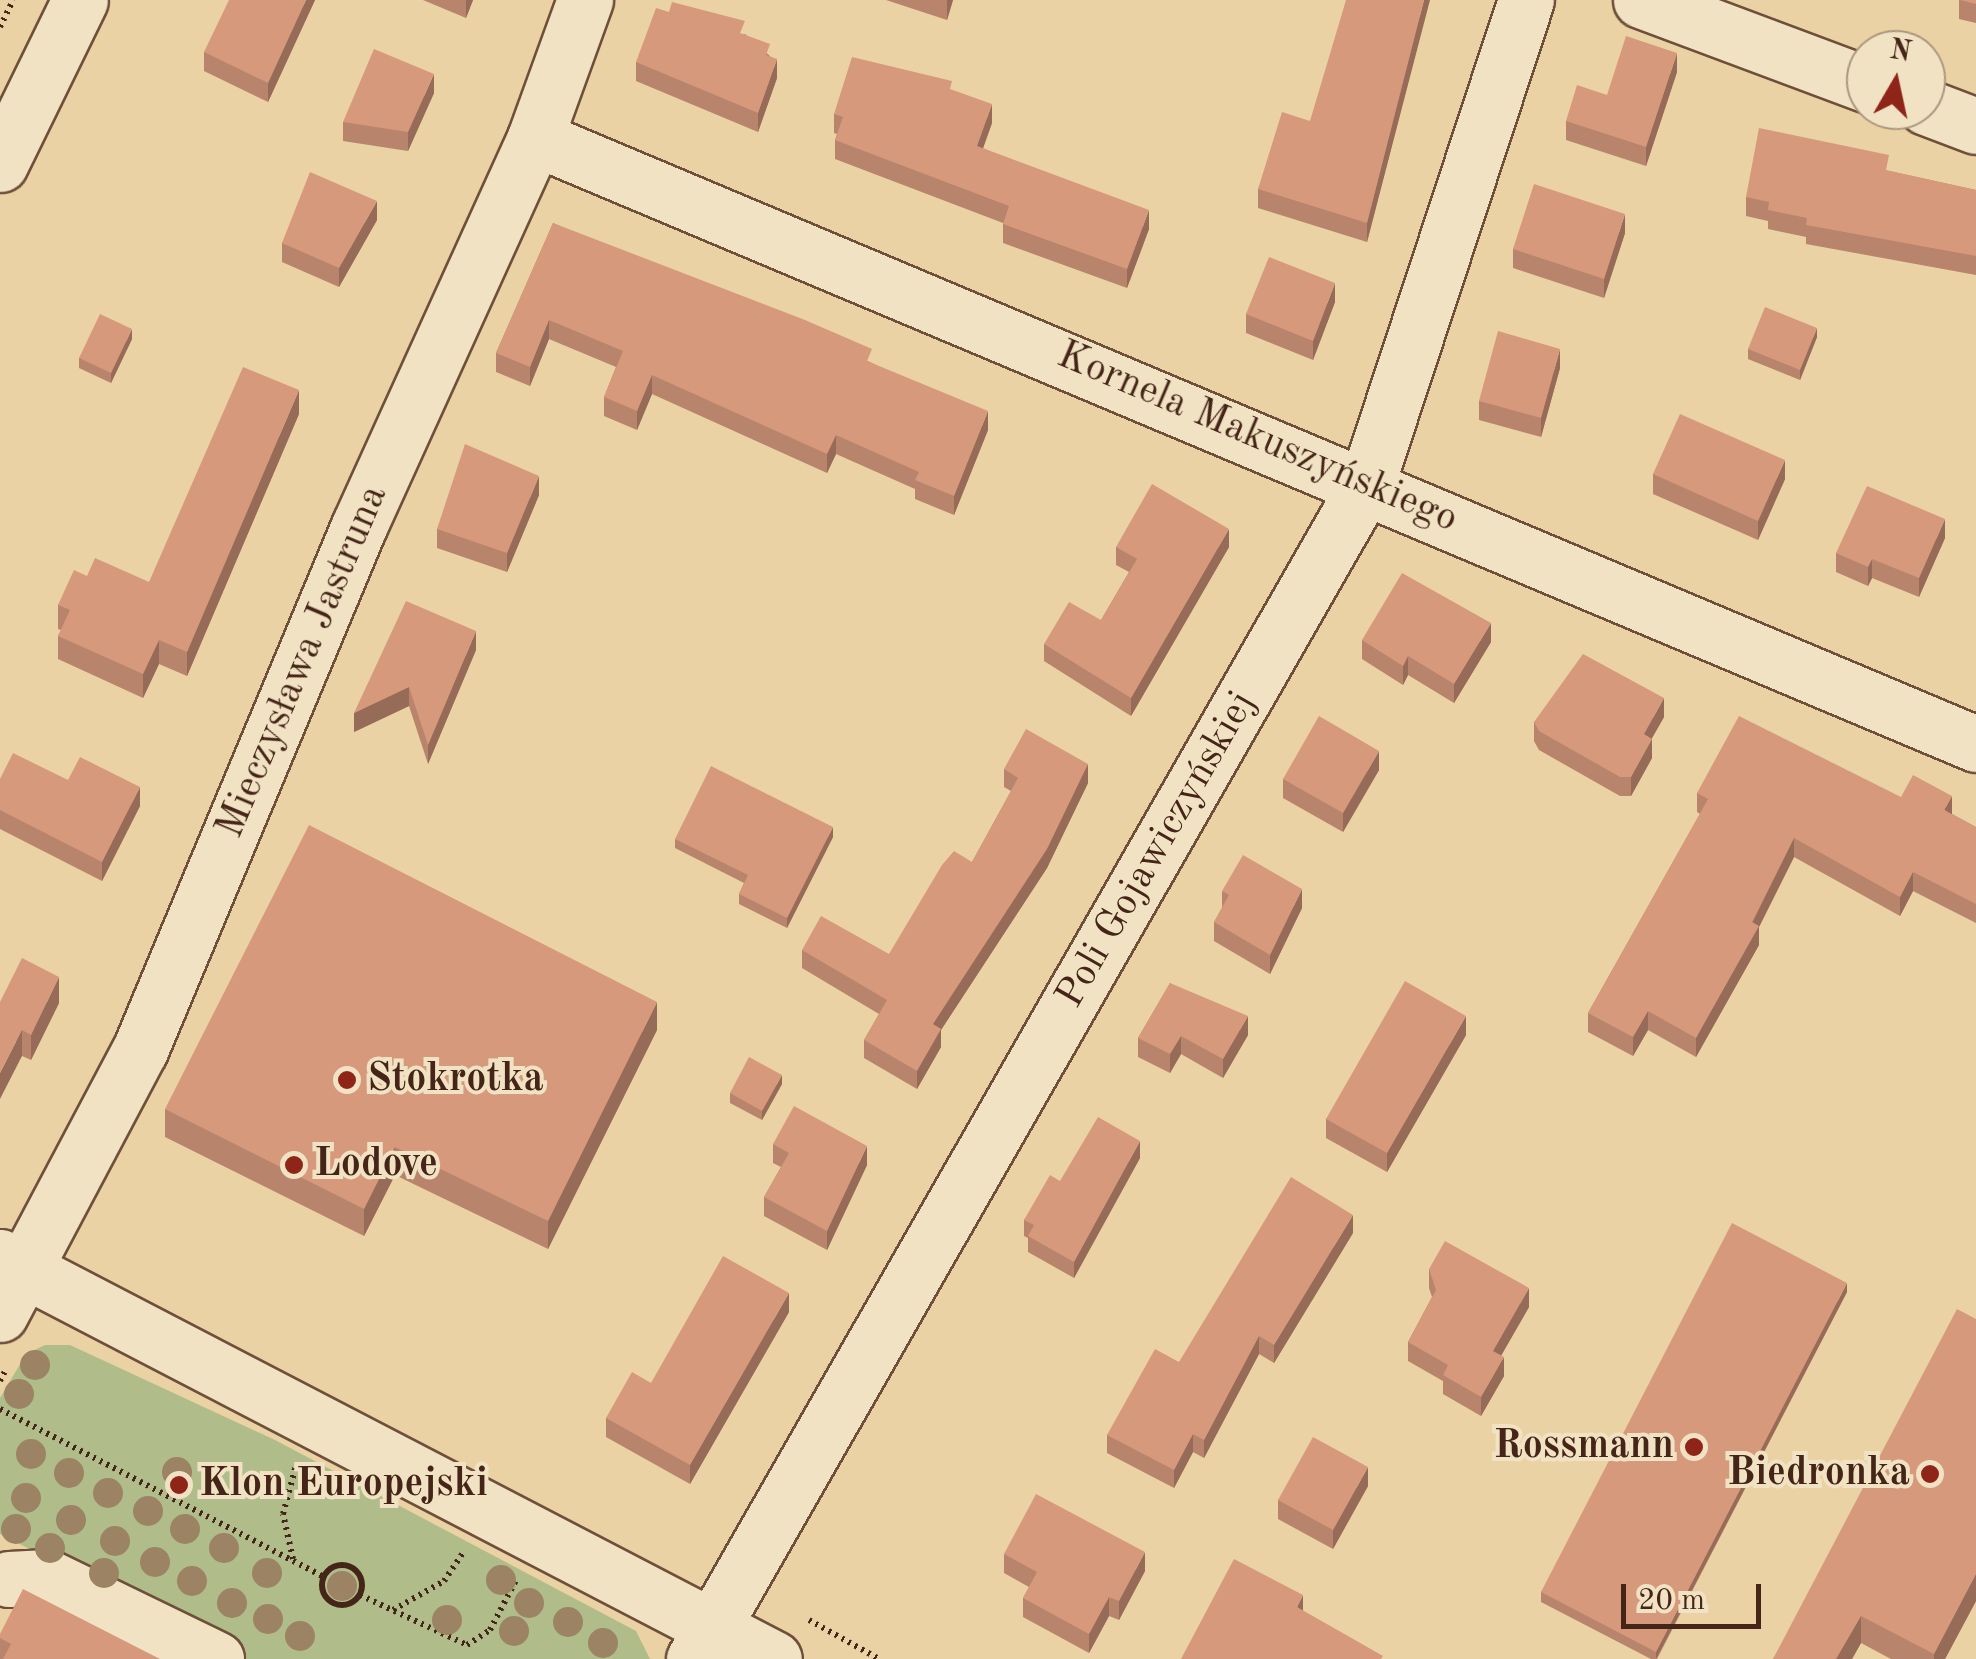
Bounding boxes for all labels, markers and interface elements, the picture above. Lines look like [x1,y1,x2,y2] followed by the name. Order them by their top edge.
[1846,30,1946,130] north arrow
[1888,37,1913,68] text: N
[1050,332,1464,544] street label: Kornela Makuszyńskiego
[207,478,399,846] street label: Mieczysława Jastruna
[1047,683,1267,1017] street label: Poli Gojawiczyńskiej
[367,1056,544,1104] place label: Stokrotka
[336,1069,358,1091] marker: Stokrotka
[314,1141,438,1189] place label: Lodove
[283,1154,305,1176] marker: Lodove
[1493,1423,1674,1471] place label: Rossmann
[1683,1436,1705,1458] marker: Rossmann
[1727,1450,1910,1498] place label: Biedronka
[199,1461,488,1509] place label: Klon Europejski
[1919,1463,1941,1485] marker: Biedronka
[168,1474,190,1496] marker: Klon Europejski
[1626,1564,1766,1626] scale bar
[1638,1586,1705,1616] text: 20 m

